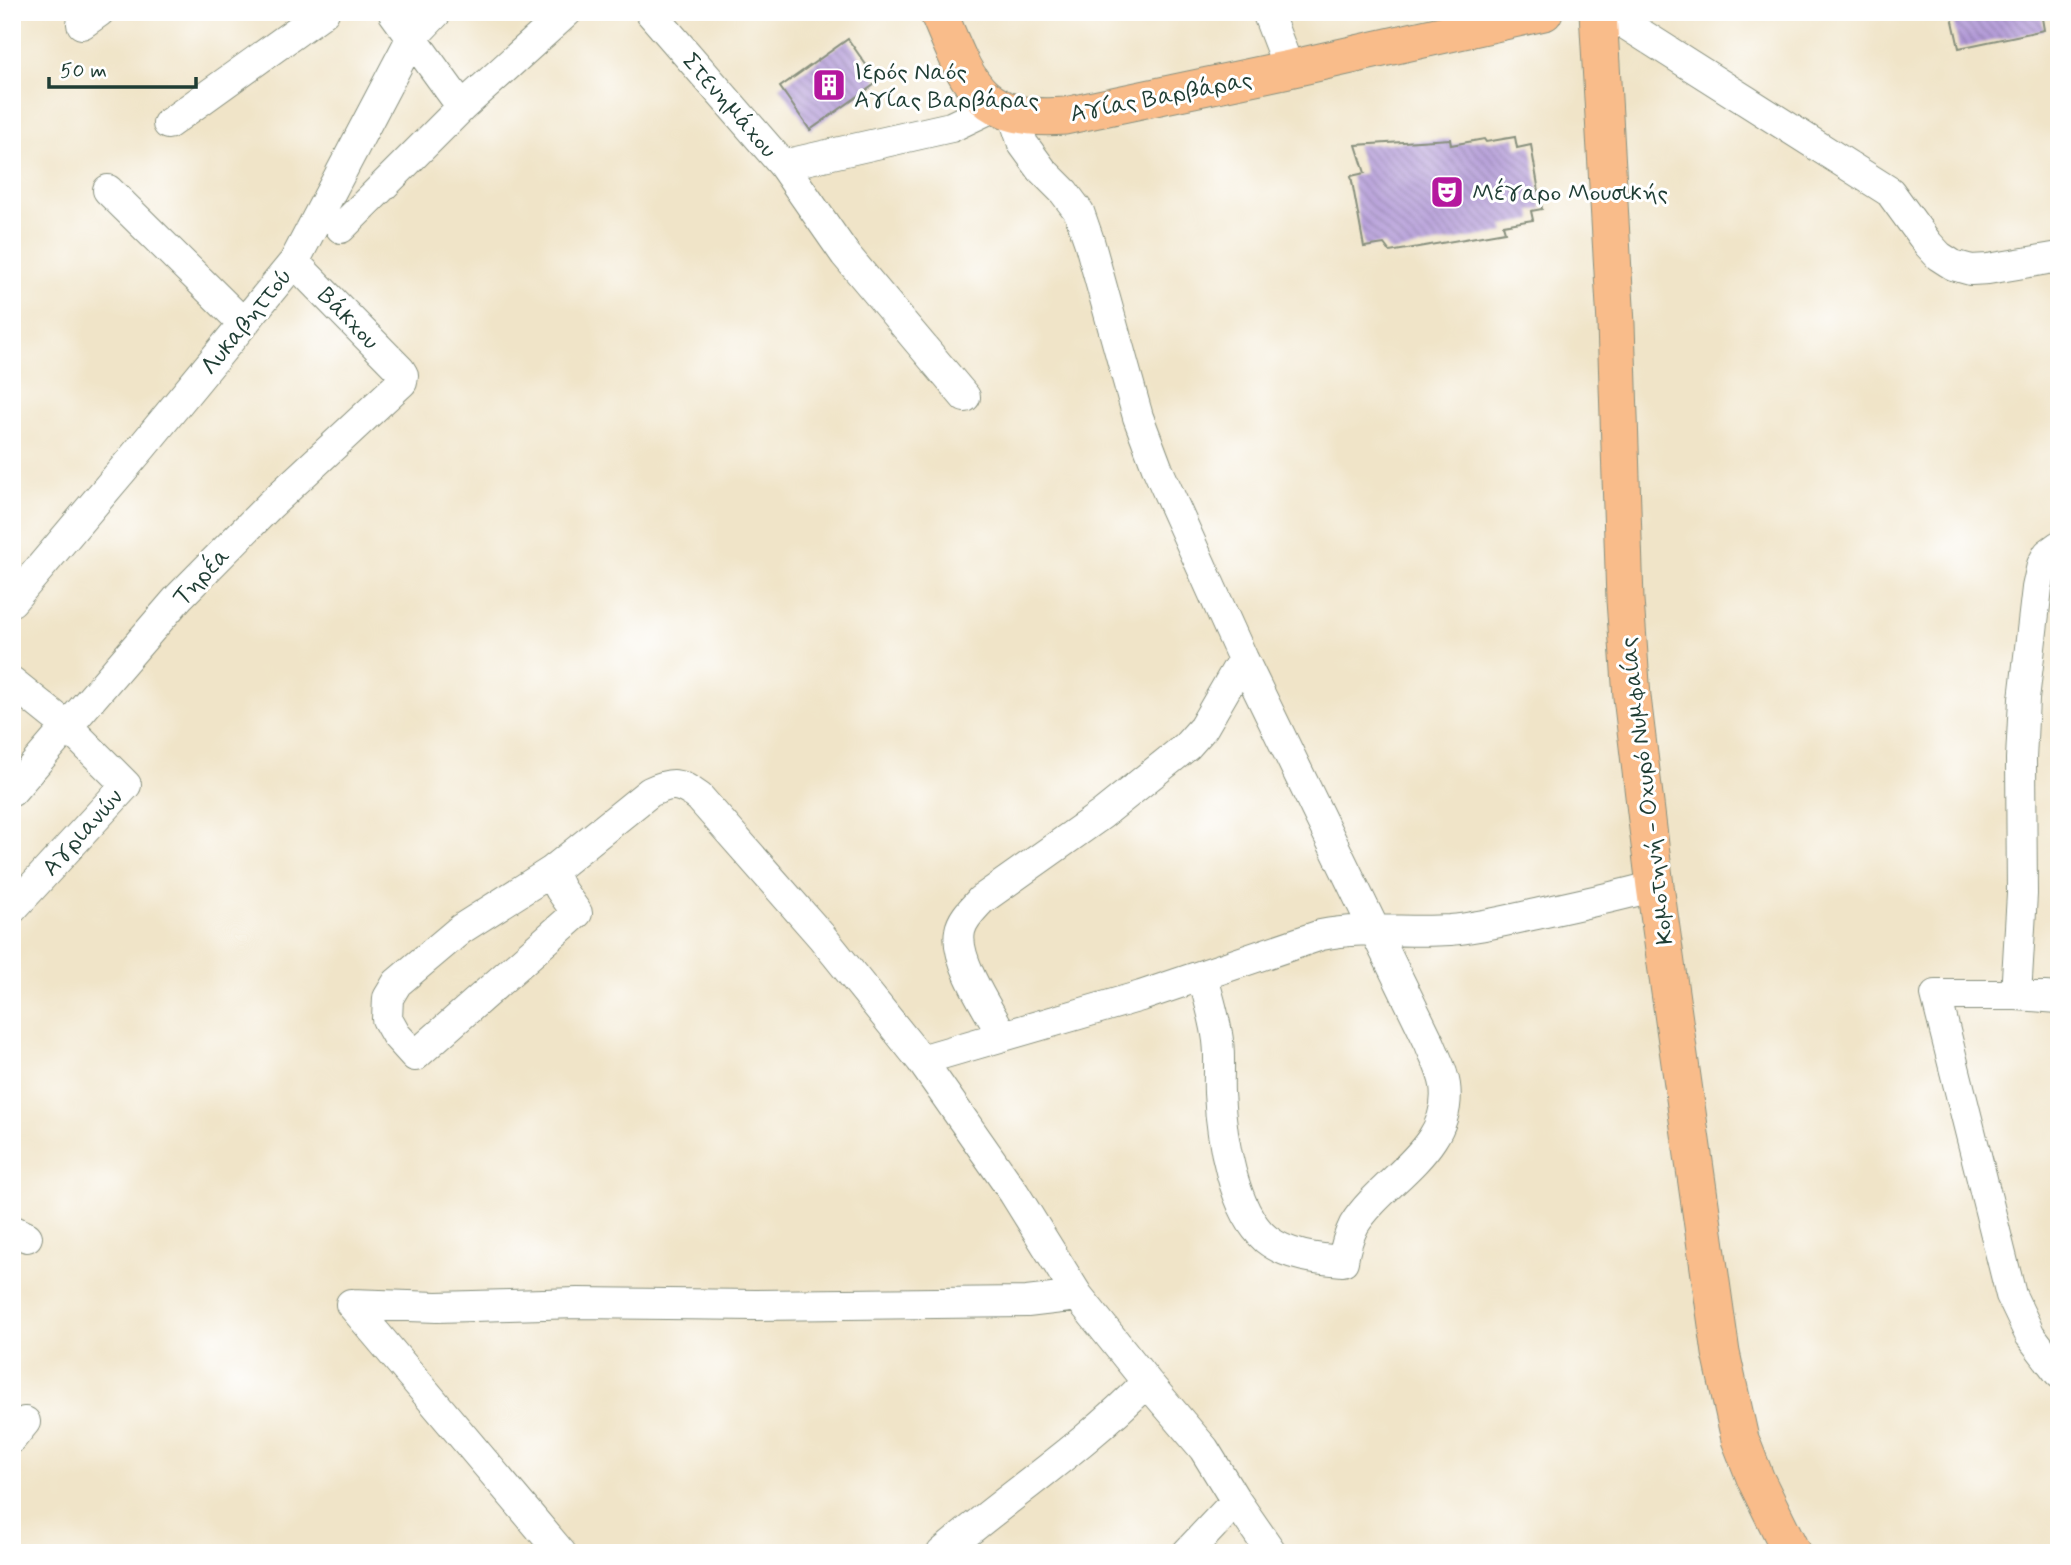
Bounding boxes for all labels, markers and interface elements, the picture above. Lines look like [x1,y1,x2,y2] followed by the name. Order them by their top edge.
[49,46,196,90] scale bar
[675,47,783,165] street label: Στενημάχου
[60,57,107,85] text: 50 m
[854,57,1039,116] place label: Ιερός Ναός Αγίας Βαρβάρας
[1067,65,1255,130] street label: Αγίας Βαρβάρας
[810,66,848,104] building icon: Ιερός Ναός Αγίας Βαρβάρας
[1428,173,1466,211] theatre icon: Μέγαρο Μουσικής
[1472,177,1668,209] place label: Μέγαρο Μουσικής
[194,262,300,382] street label: Λυκαβηττού
[310,281,386,357] street label: Βάκχου
[166,540,237,613] street label: Τηρέα
[1613,635,1682,946] street label: Κομοτηνή - Οχυρό Νυμφαίας
[36,783,131,883] street label: Αγριανών

